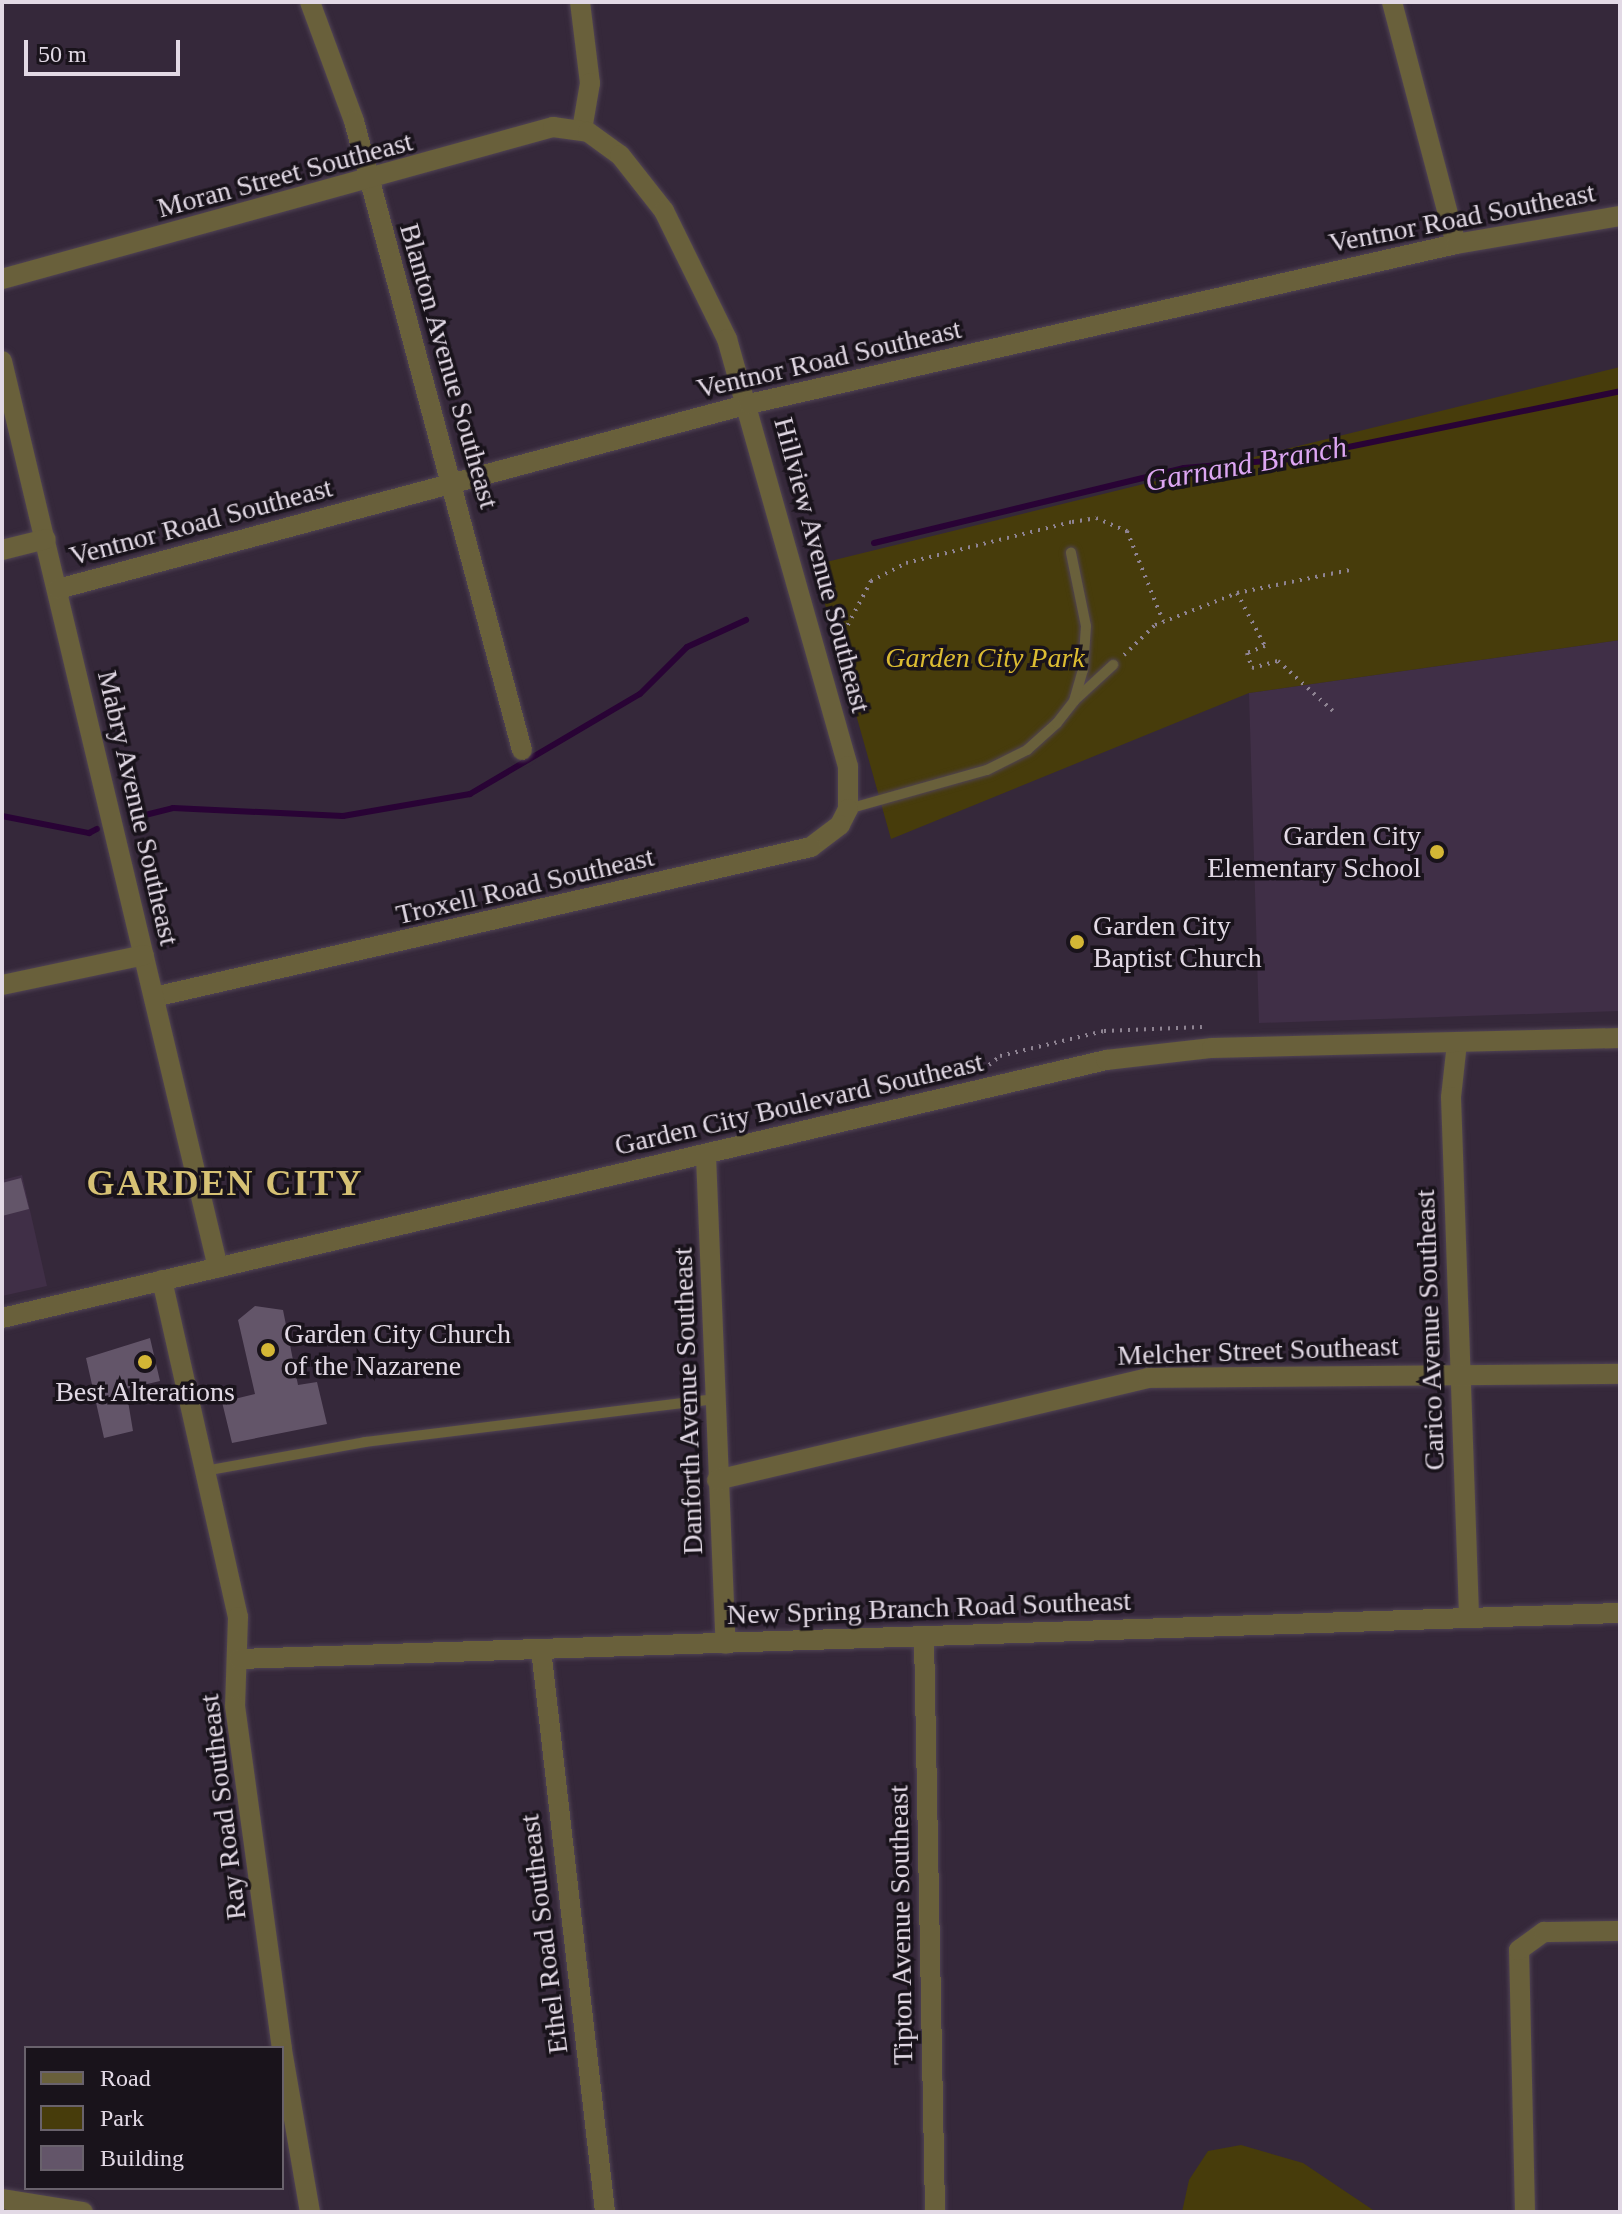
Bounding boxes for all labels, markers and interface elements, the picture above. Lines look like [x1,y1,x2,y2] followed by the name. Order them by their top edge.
[28,24,184,74] scale bar
[38,41,87,67] text: 50 m
[154,125,416,225] street label: Moran Street Southeast
[1326,176,1598,260] street label: Ventnor Road Southeast
[392,219,506,513] street label: Blanton Avenue Southeast
[693,312,965,406] street label: Ventnor Road Southeast
[766,413,878,717] street label: Hillview Avenue Southeast
[1142,429,1350,499] water label: Garnand Branch
[66,471,336,573] street label: Ventnor Road Southeast
[885,641,1085,675] park label: Garden City Park
[90,667,186,949] street label: Mabry Avenue Southeast
[1207,819,1421,885] place label: Garden City Elementary School
[393,840,657,932] street label: Troxell Road Southeast
[1428,843,1446,861] marker: Garden City Elementary School
[1093,909,1262,975] place label: Garden City Baptist Church
[1068,933,1086,951] marker: Garden City Baptist Church
[611,1045,987,1163] street label: Garden City Boulevard Southeast
[86,1162,364,1206] district label: GARDEN CITY
[1408,1188,1452,1472] street label: Carico Avenue Southeast
[666,1246,710,1556] street label: Danforth Avenue Southeast
[284,1317,511,1383] place label: Garden City Church of the Nazarene
[1117,1329,1399,1373] street label: Melcher Street Southeast
[259,1341,277,1359] marker: Garden City Church of the Nazarene
[136,1353,154,1371] marker: Best Alterations
[54,1375,236,1409] place label: Best Alterations
[726,1584,1132,1632] street label: New Spring Branch Road Southeast
[192,1692,254,1922] street label: Ray Road Southeast
[882,1784,920,2066] street label: Tipton Avenue Southeast
[513,1812,575,2056] street label: Ethel Road Southeast
[24,2046,284,2190] legend
[100,2065,151,2091] text: Road
[100,2105,144,2131] text: Park
[100,2145,184,2171] text: Building

